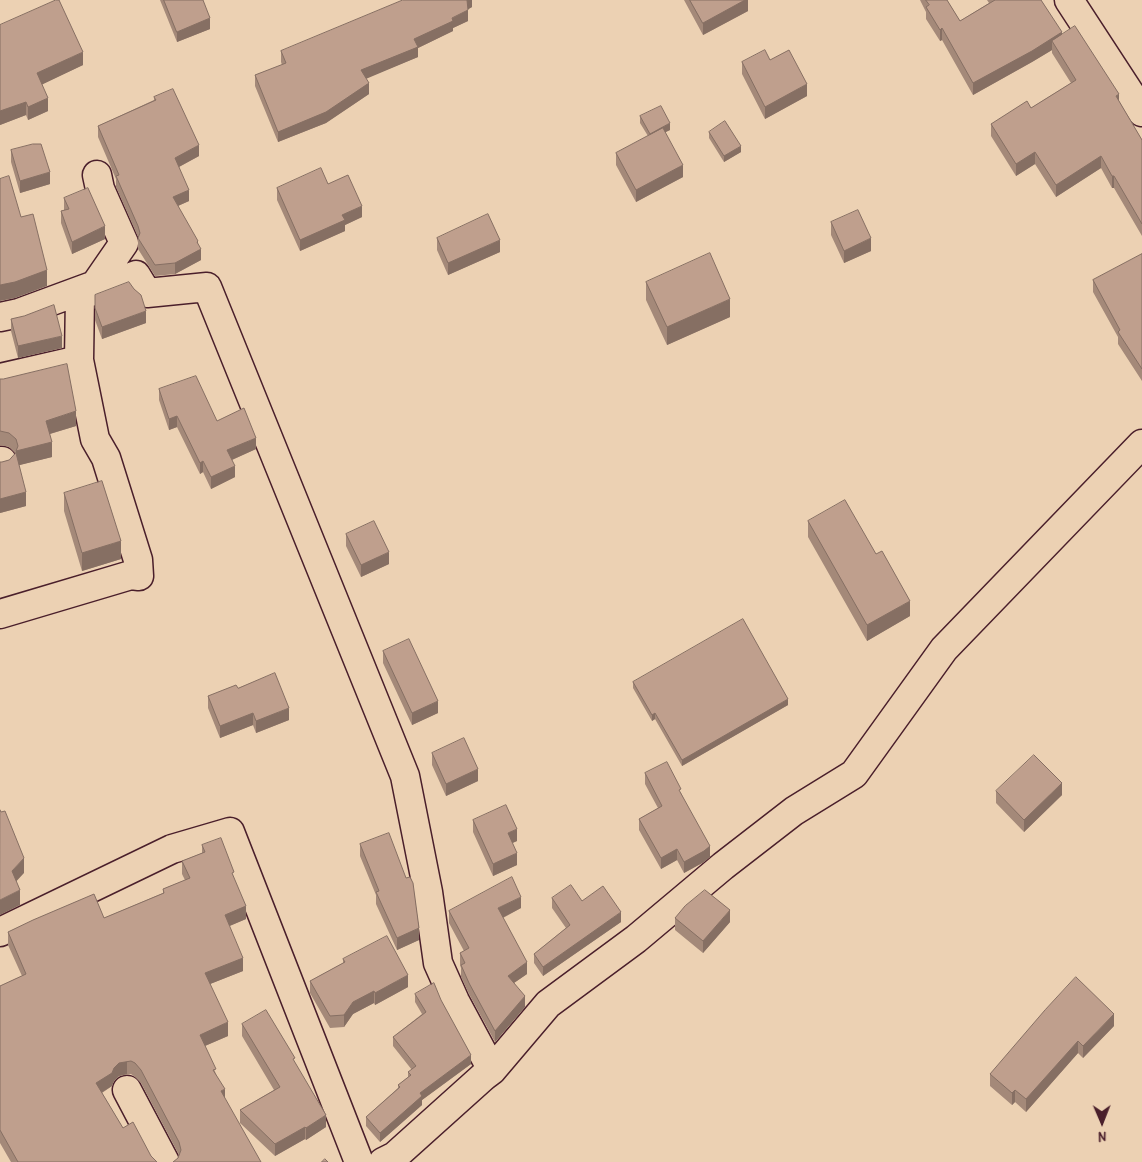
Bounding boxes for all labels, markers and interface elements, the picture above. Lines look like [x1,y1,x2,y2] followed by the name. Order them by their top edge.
[1077,1097,1127,1147] north arrow
[1098,1128,1106,1147] text: N

